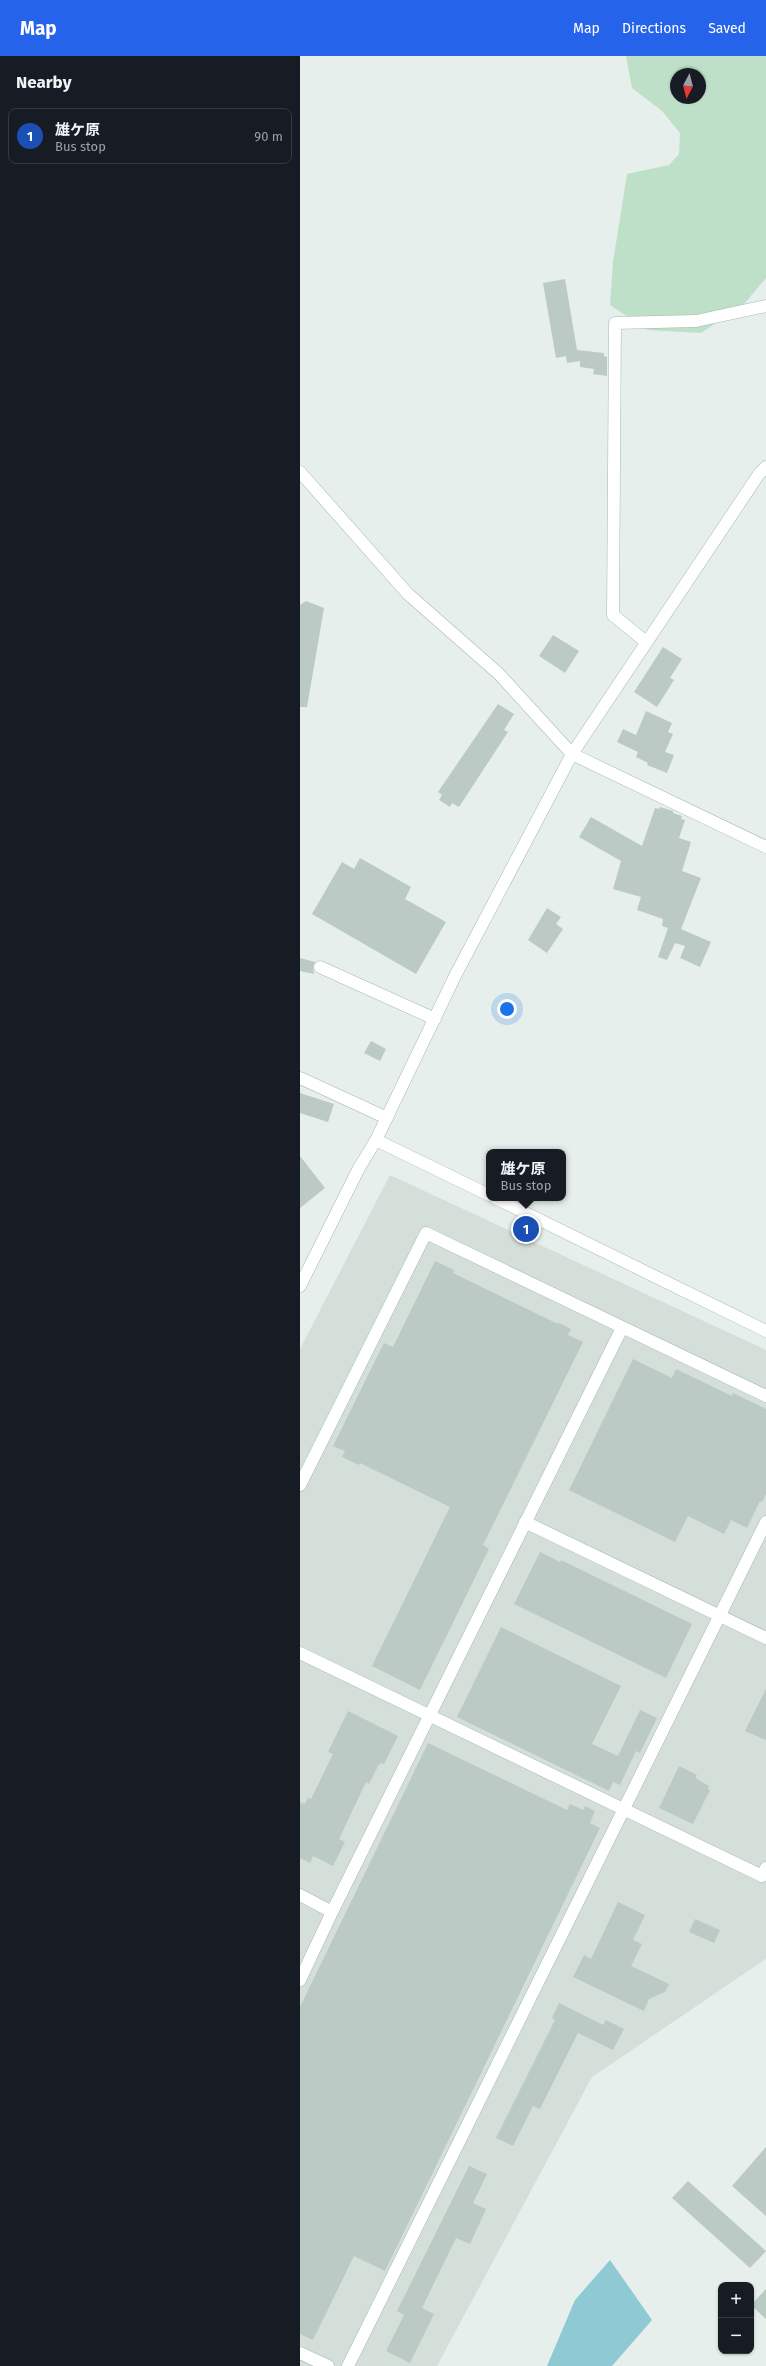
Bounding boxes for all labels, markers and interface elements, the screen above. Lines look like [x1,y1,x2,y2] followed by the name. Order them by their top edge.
[20,17,57,40] text: Map
[573,20,600,37] text: Map
[622,20,686,37] text: Directions
[708,20,746,37] text: Saved
[670,68,706,104] north arrow
[16,72,71,93] text: Nearby
[55,121,100,139] text: 雄ケ原
[27,129,33,144] text: 1
[254,129,283,144] text: 90 m
[55,139,106,154] text: Bus stop
[497,999,517,1019] your location
[486,1149,566,1201] popup
[501,1160,546,1178] text: 雄ケ原
[501,1178,551,1193] text: Bus stop
[513,1214,539,1244] pin: 1
[718,2282,754,2354] map controls
[718,2282,754,2318] button: +
[718,2318,754,2354] button: −

